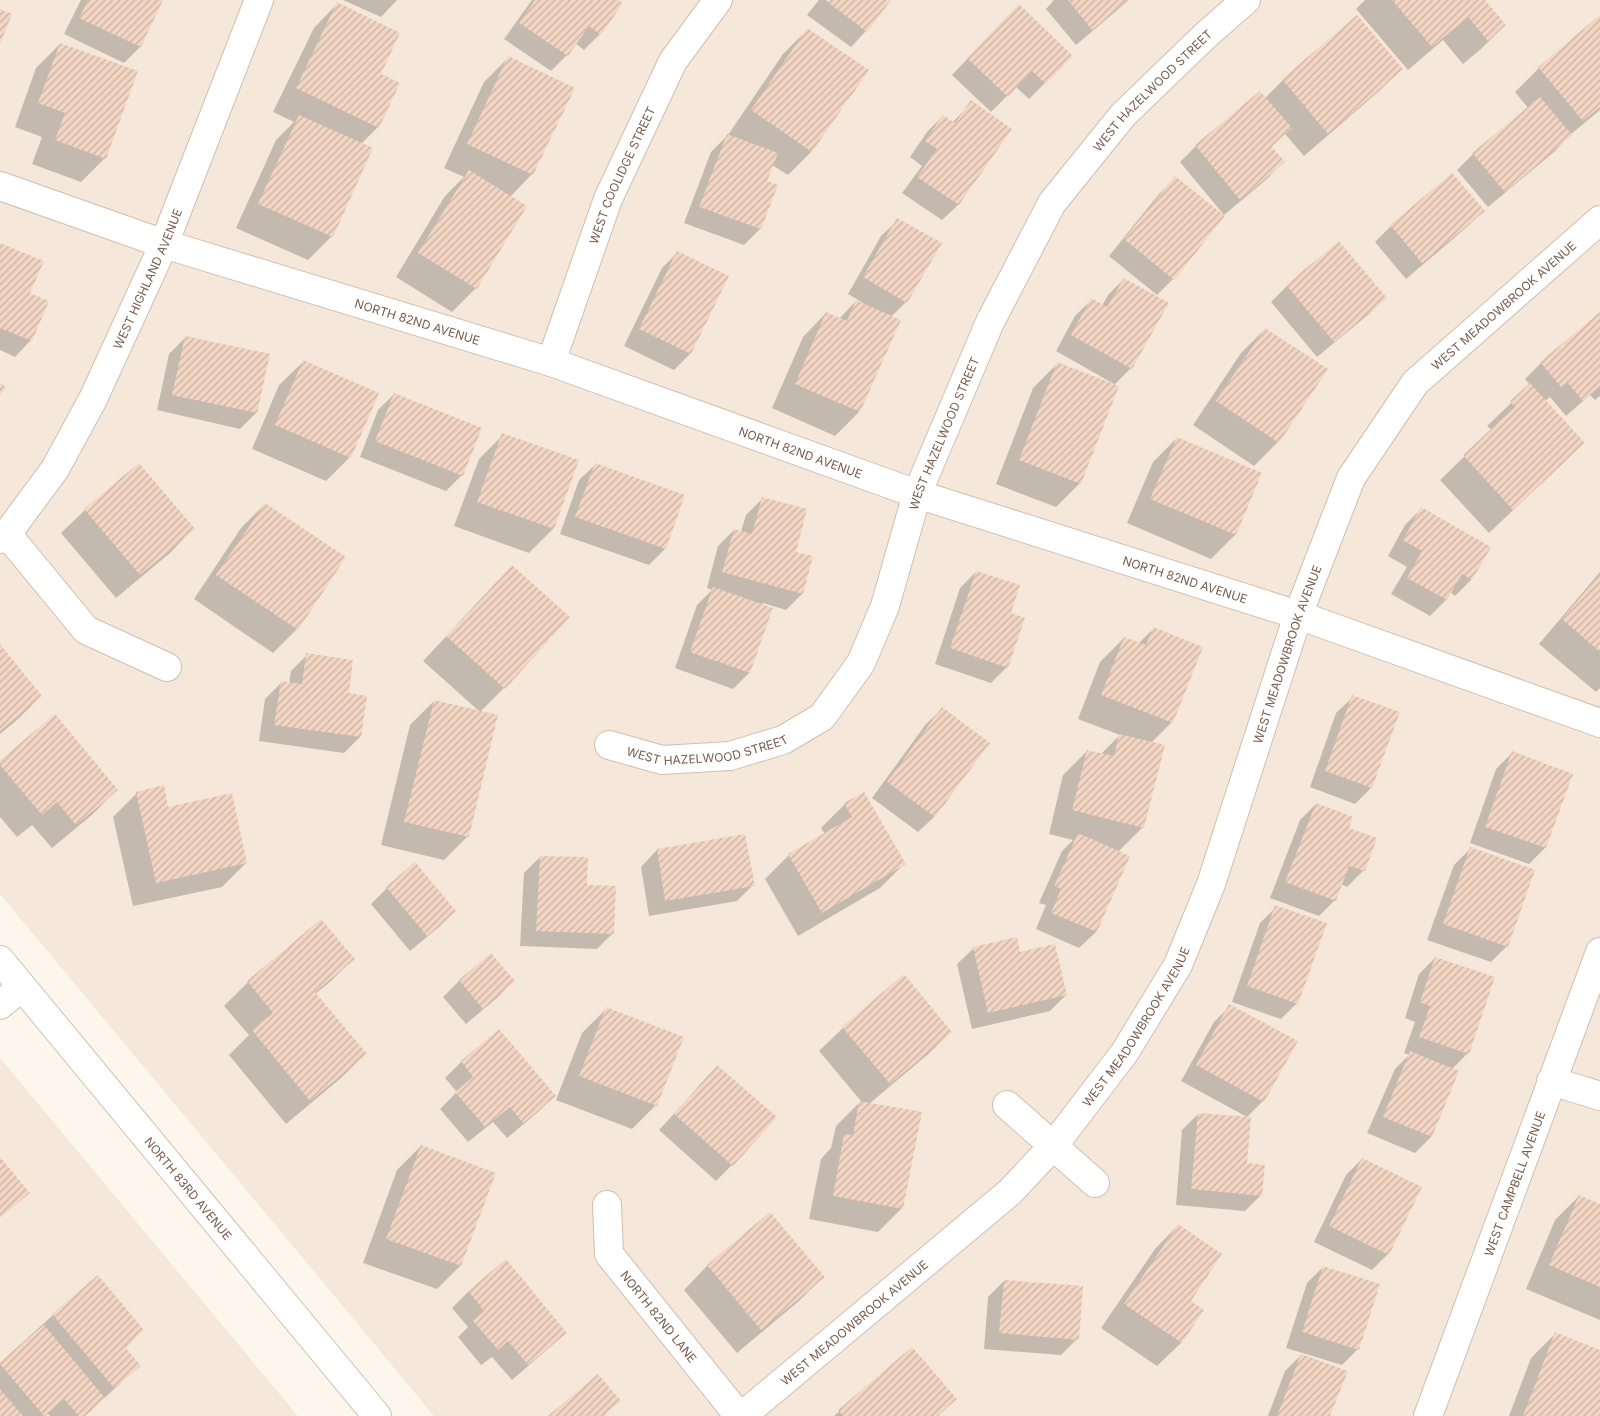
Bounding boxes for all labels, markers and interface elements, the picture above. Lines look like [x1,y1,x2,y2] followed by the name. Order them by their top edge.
[1090,26,1215,154] street label: WEST HAZELWOOD STREET
[585,104,658,246] street label: WEST COOLIDGE STREET
[109,206,185,351] street label: WEST HIGHLAND AVENUE
[1428,238,1579,373] street label: WEST MEADOWBROOK AVENUE
[353,295,482,347] street label: NORTH 82ND AVENUE
[905,354,982,511] street label: WEST HAZELWOOD STREET
[737,423,864,481] street label: NORTH 82ND AVENUE
[1121,552,1249,606] street label: NORTH 82ND AVENUE
[1249,563,1324,745] street label: WEST MEADOWBROOK AVENUE
[625,731,791,768] street label: WEST HAZELWOOD STREET
[1079,944,1192,1109] street label: WEST MEADOWBROOK AVENUE
[1481,1109,1548,1258] street label: WEST CAMPBELL AVENUE
[142,1134,235,1243] street label: NORTH 83RD AVENUE
[777,1256,931,1388] street label: WEST MEADOWBROOK AVENUE
[618,1268,700,1365] street label: NORTH 82ND LANE

